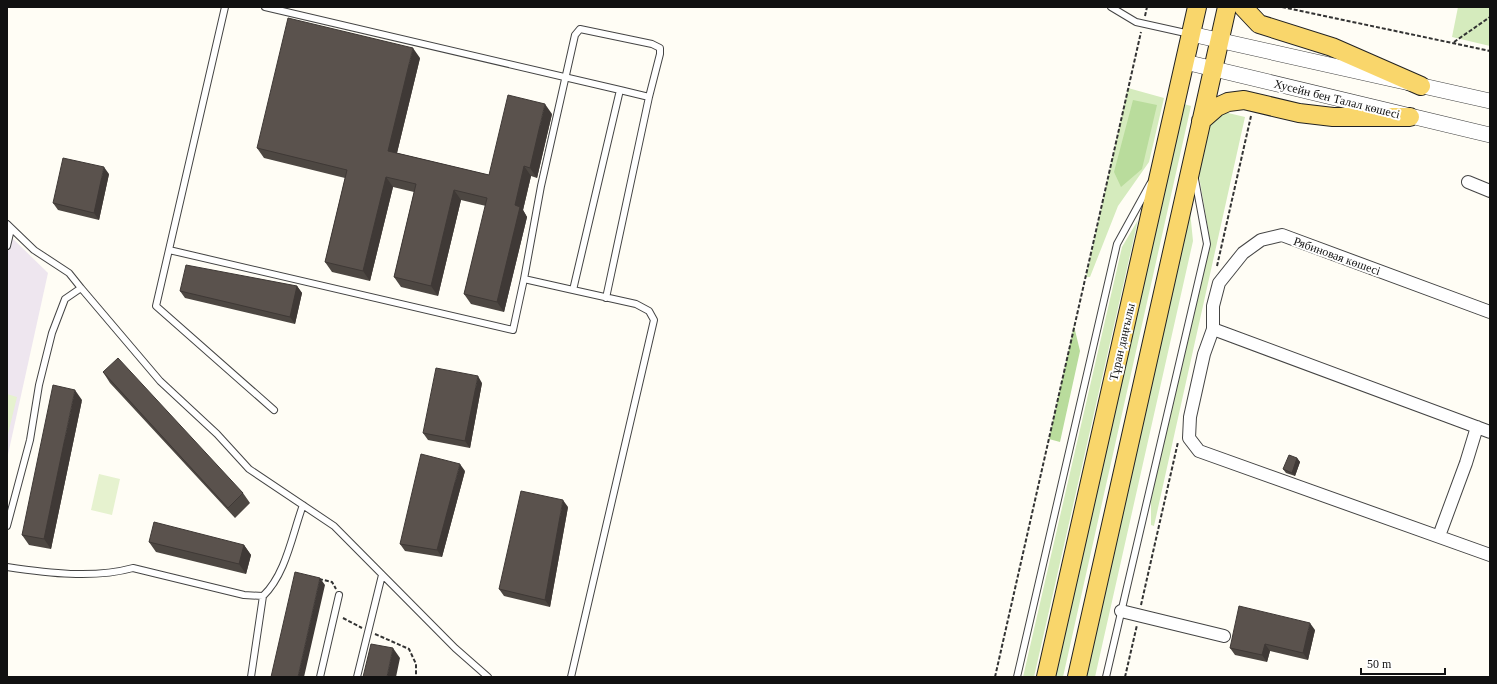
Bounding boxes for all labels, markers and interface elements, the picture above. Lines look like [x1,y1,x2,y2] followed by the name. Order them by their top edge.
[1273,77,1402,122] street label: Хусейн бен Талал көшесі
[1292,234,1383,278] street label: Рябиновая көшесі
[1106,302,1138,382] street label: Тұран даңғылы
[1361,650,1445,676] scale bar
[1367,657,1392,671] text: 50 m

